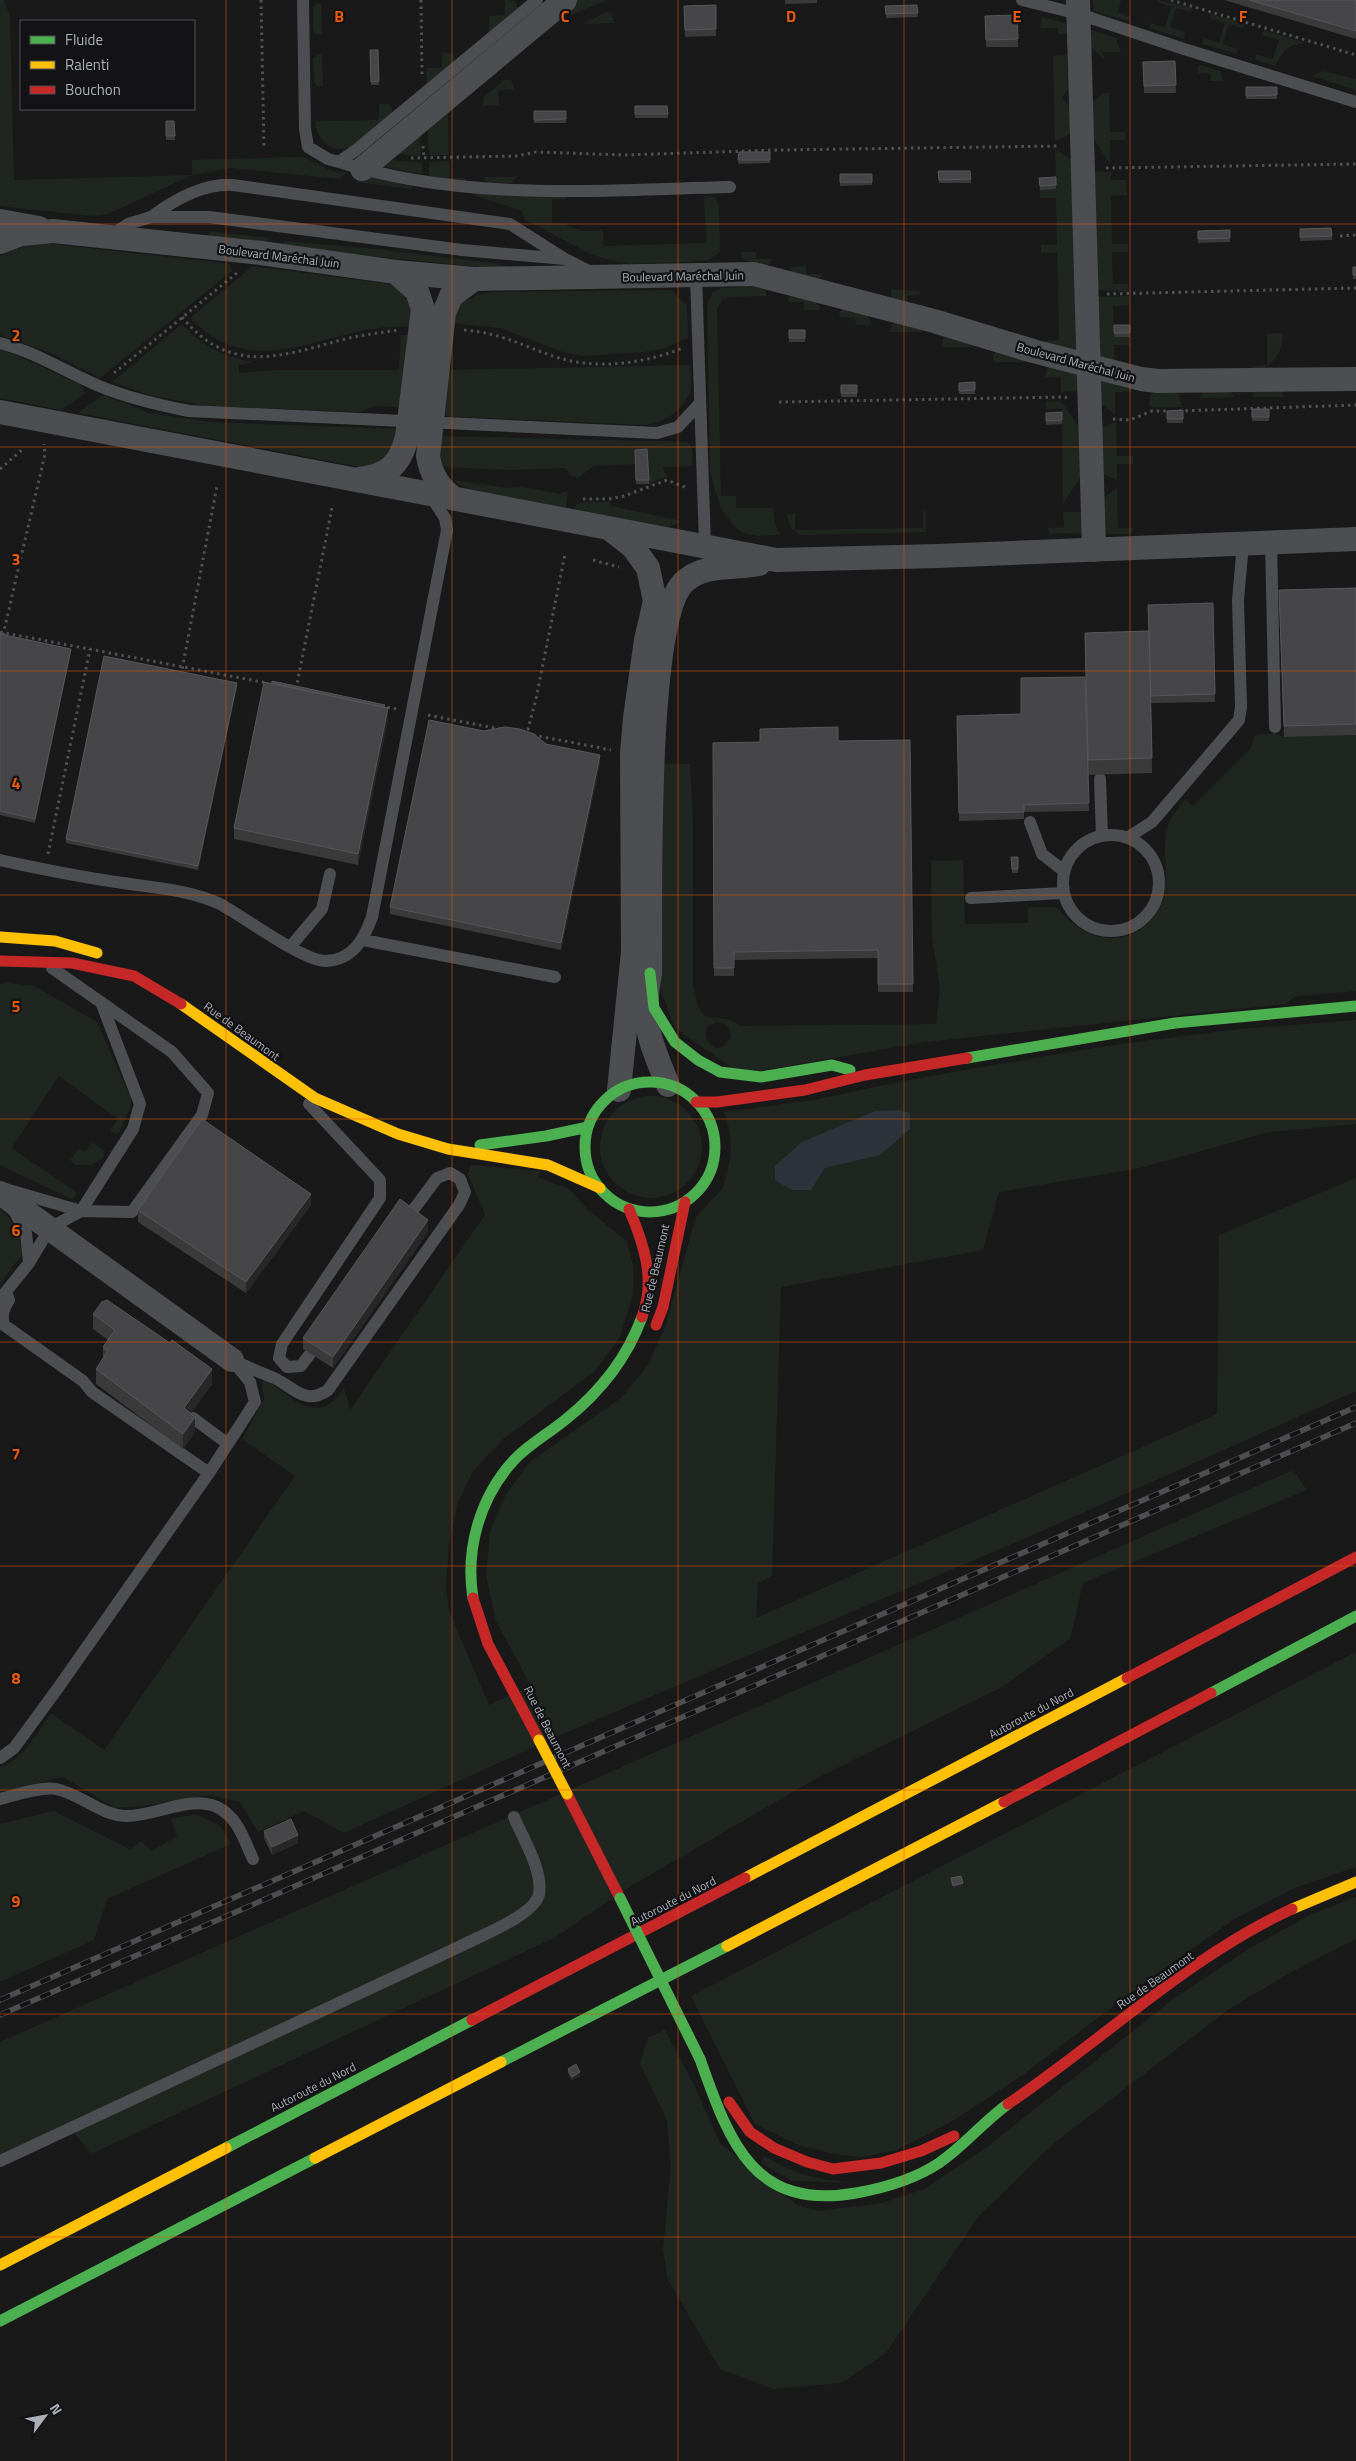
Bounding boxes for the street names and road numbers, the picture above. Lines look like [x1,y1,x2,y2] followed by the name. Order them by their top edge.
[217,239,341,273] street label: Boulevard Maréchal Juin
[622,265,744,287] street label: Boulevard Maréchal Juin
[1015,337,1137,387] street label: Boulevard Maréchal Juin
[200,997,285,1066] street label: Rue de Beaumont
[636,1221,675,1314] street label: Rue de Beaumont
[519,1682,577,1772] street label: Rue de Beaumont
[985,1683,1077,1743] street label: Autoroute du Nord
[627,1871,719,1931] street label: Autoroute du Nord
[1113,1946,1198,2014] street label: Rue de Beaumont
[267,2057,359,2117] street label: Autoroute du Nord

